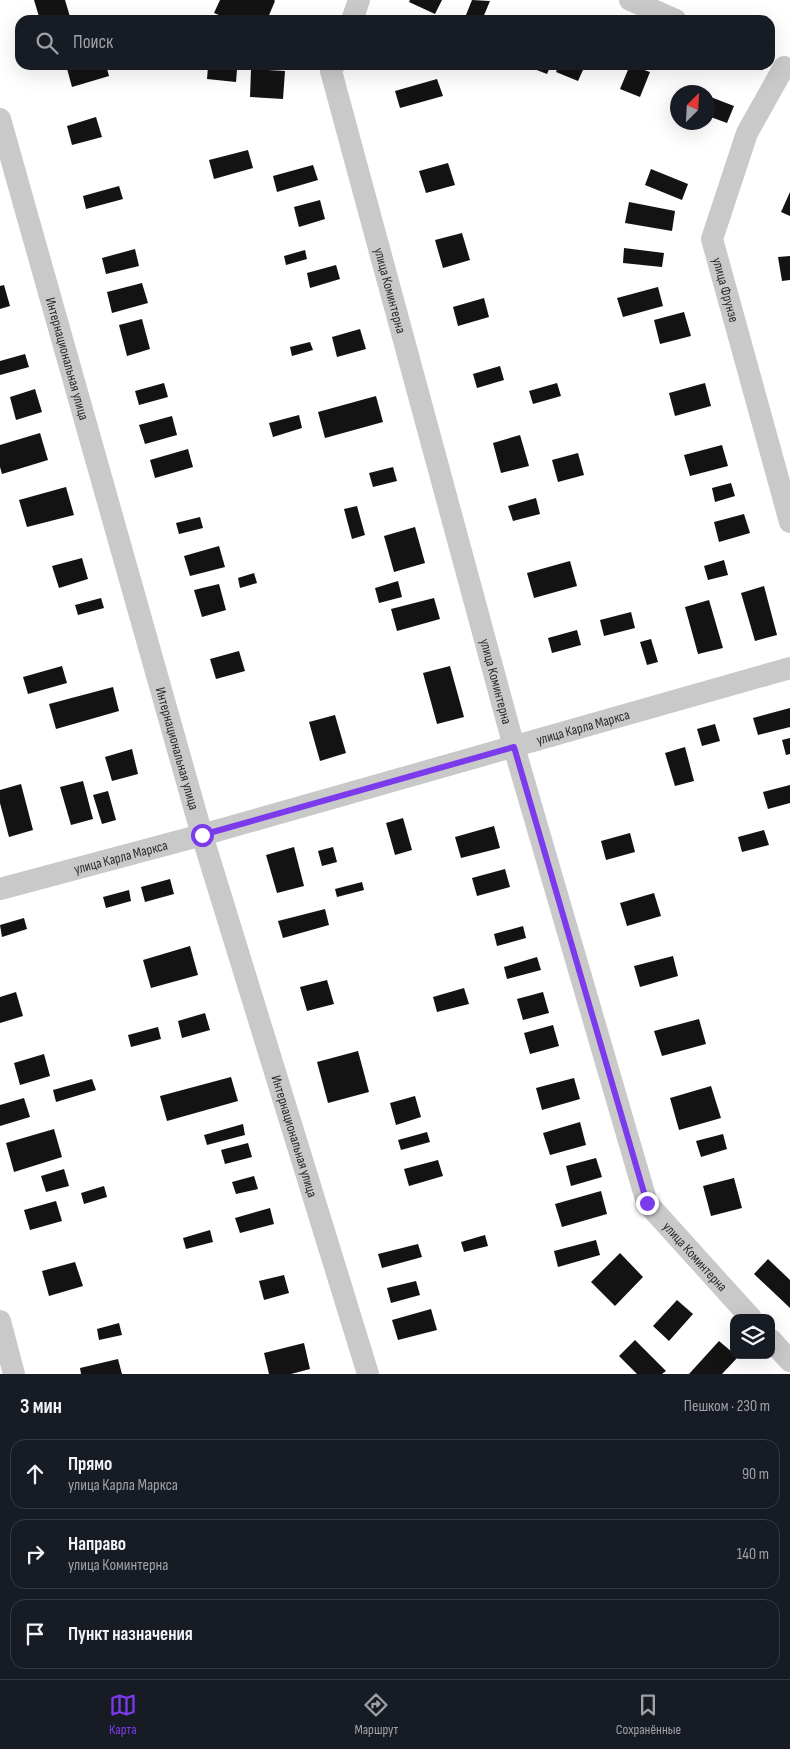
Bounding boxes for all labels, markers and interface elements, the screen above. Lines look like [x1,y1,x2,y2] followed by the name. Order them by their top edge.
[15,15,775,70] search box
[33,29,61,57] icon: search
[73,31,113,54] text: Поиск
[670,85,715,130] north arrow
[371,246,410,335] street label: улица Коминтерна
[709,255,743,324] street label: улица Фрунзе
[42,295,93,422] street label: Интернациональная улица
[477,637,516,726] street label: улица Коминтерна
[152,685,203,812] street label: Интернациональная улица
[534,706,631,748] street label: улица Карла Маркса
[191,824,214,847] route start
[72,836,169,877] street label: улица Карла Маркса
[268,1073,322,1199] street label: Интернациональная улица
[636,1192,659,1215] route end
[659,1218,731,1295] street label: улица Коминтерна
[730,1314,775,1359] map controls
[730,1314,775,1359] button: layers
[20,1394,62,1419] text: 3 мин
[684,1397,770,1416] text: Пешком · 230 m
[68,1453,112,1476] text: Прямо
[21,1460,49,1488] icon: ahead
[742,1465,769,1484] text: 90 m
[68,1476,178,1495] text: улица Карла Маркса
[68,1533,126,1556] text: Направо
[21,1540,49,1568] icon: right
[737,1545,769,1564] text: 140 m
[68,1556,168,1575] text: улица Коминтерна
[21,1620,49,1648] icon: arrive
[68,1623,193,1646] text: Пункт назначения
[109,1691,137,1738] tab: Карта
[354,1691,398,1738] tab: Маршрут
[616,1691,681,1738] tab: Сохранённые

